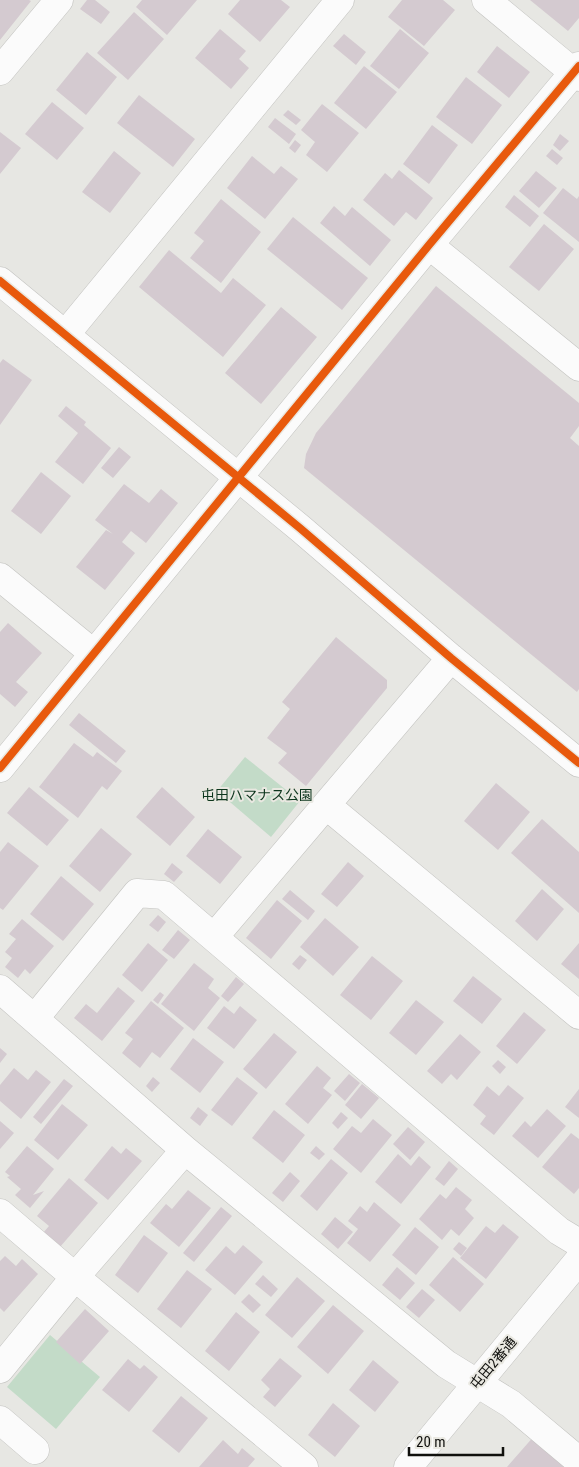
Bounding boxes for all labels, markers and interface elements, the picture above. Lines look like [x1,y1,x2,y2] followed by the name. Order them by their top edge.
[201,787,313,803] park label: 屯田ハマナス公園
[467,1334,519,1392] street label: 屯田2番通
[409,1424,503,1456] scale bar
[416,1433,446,1451] text: 20 m

